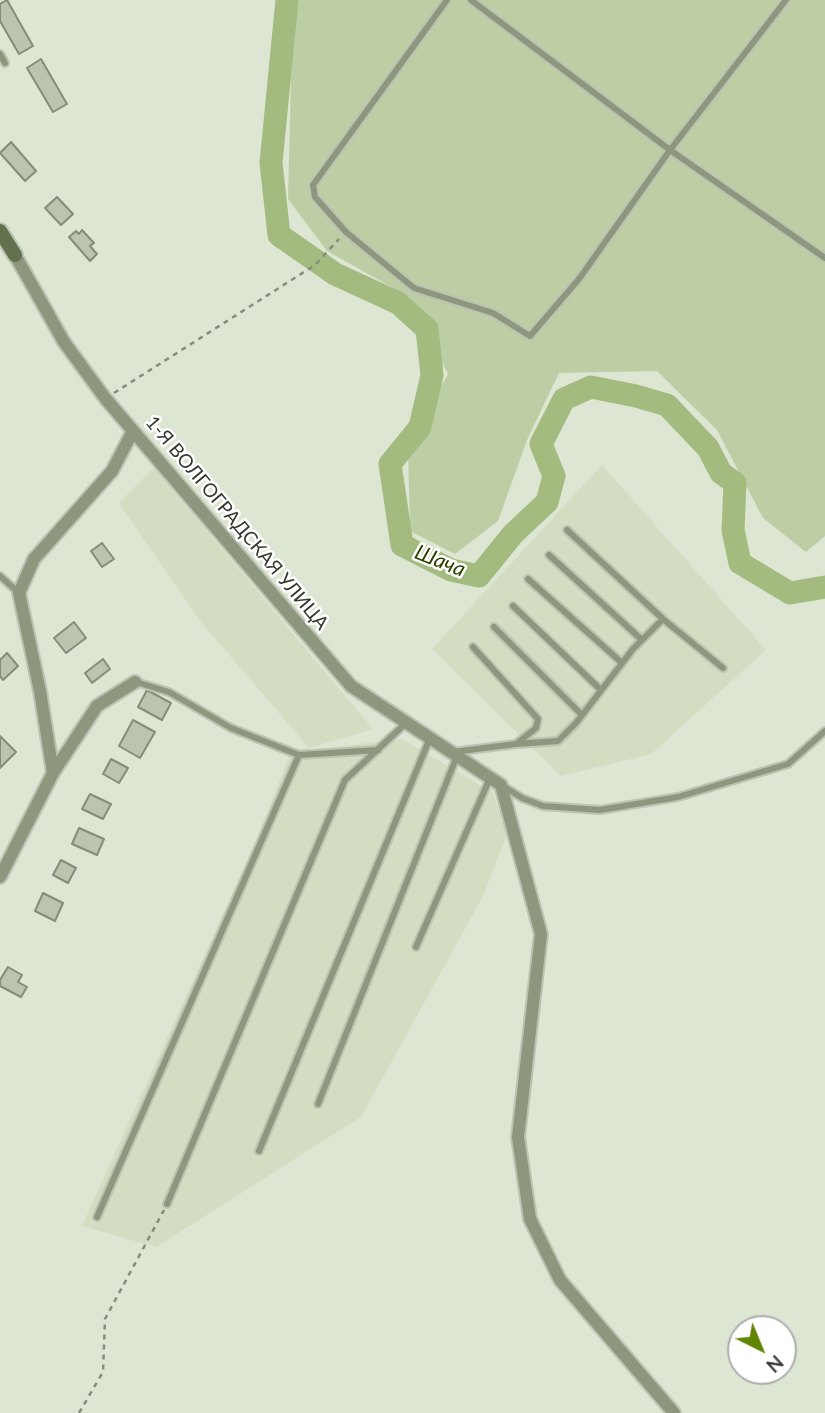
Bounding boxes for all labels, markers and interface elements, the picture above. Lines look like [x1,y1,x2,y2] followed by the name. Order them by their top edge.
[141,411,333,635] street label: 1-Я ВОЛГОГРАДСКАЯ УЛИЦА
[411,540,469,582] water label: Шача
[727,1315,797,1385] north arrow
[762,1351,789,1378] text: N

